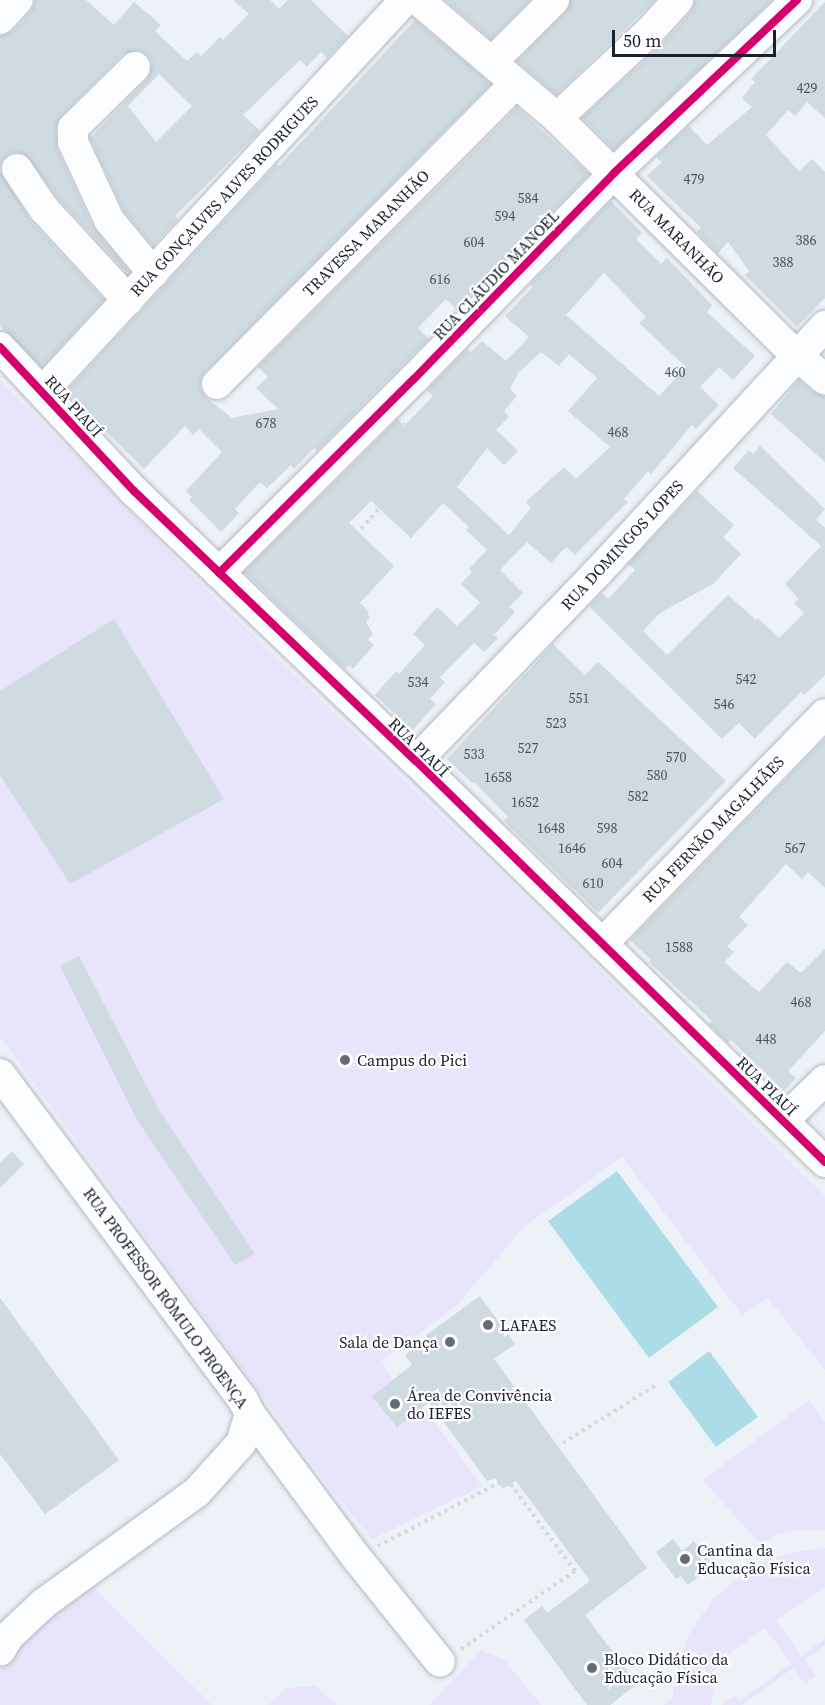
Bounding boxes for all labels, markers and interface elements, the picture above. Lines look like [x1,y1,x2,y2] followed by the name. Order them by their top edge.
[615,18,778,56] scale bar
[623,28,661,53] text: 50 m
[797,80,817,96] house number: 429
[126,92,322,300] street label: RUA GONÇALVES ALVES RODRIGUES
[299,166,433,300] street label: TRAVESSA MARANHÃO
[684,171,704,187] house number: 479
[626,185,728,287] street label: RUA MARANHÃO
[518,190,538,206] house number: 584
[429,206,563,344] street label: RUA CLÁUDIO MANOEL
[495,208,515,224] house number: 594
[796,232,816,248] house number: 386
[464,234,484,250] house number: 604
[773,254,793,270] house number: 388
[430,271,450,287] house number: 616
[665,364,685,380] house number: 460
[41,371,107,441] street label: RUA PIAUÍ
[256,415,276,431] house number: 678
[608,424,628,440] house number: 468
[557,476,687,614] street label: RUA DOMINGOS LOPES
[736,671,756,687] house number: 542
[408,674,428,690] house number: 534
[569,690,589,706] house number: 551
[714,696,734,712] house number: 546
[385,713,453,781] street label: RUA PIAUÍ
[546,715,566,731] house number: 523
[518,740,538,756] house number: 527
[464,746,484,762] house number: 533
[666,749,686,765] house number: 570
[638,752,788,906] street label: RUA FERNÃO MAGALHÃES
[647,767,667,783] house number: 580
[484,769,512,785] house number: 1658
[628,788,648,804] house number: 582
[511,794,539,810] house number: 1652
[537,820,565,836] house number: 1648
[597,820,617,836] house number: 598
[558,840,586,856] house number: 1646
[785,840,805,856] house number: 567
[602,855,622,871] house number: 604
[583,875,603,891] house number: 610
[665,939,693,955] house number: 1588
[791,994,811,1010] house number: 468
[756,1031,776,1047] house number: 448
[357,1050,467,1070] place label: Campus do Pici
[733,1052,801,1120] street label: RUA PIAUÍ
[338,1053,352,1067] marker: Campus do Pici
[79,1184,253,1412] street label: RUA PROFESSOR RÔMULO PROENÇA
[500,1315,556,1335] place label: LAFAES
[481,1318,495,1332] marker: LAFAES
[339,1332,438,1352] place label: Sala de Dança
[443,1335,457,1349] marker: Sala de Dança
[407,1385,552,1423] place label: Área de Convivência do IEFES
[388,1397,402,1411] marker: Área de Convivência do IEFES
[697,1540,811,1578] place label: Cantina da Educação Física
[678,1552,692,1566] marker: Cantina da Educação Física
[604,1649,728,1687] place label: Bloco Didático da Educação Física
[585,1661,599,1675] marker: Bloco Didático da Educação Física

